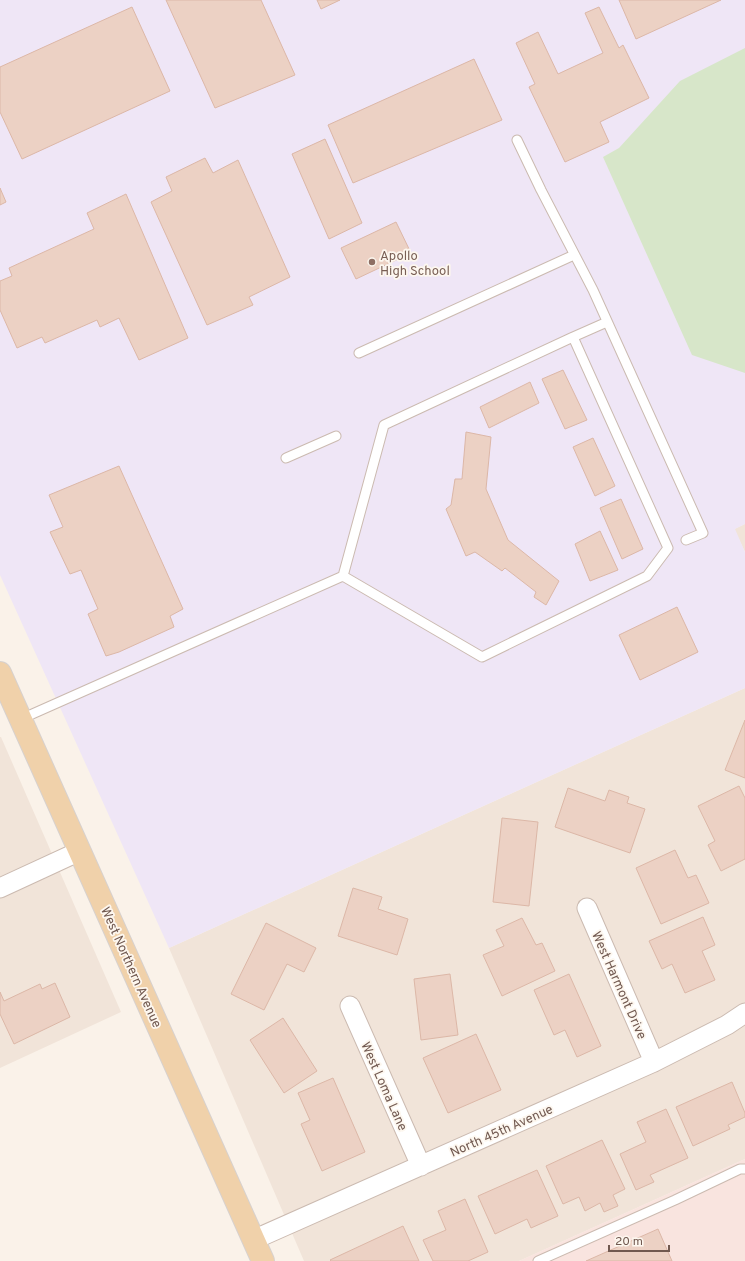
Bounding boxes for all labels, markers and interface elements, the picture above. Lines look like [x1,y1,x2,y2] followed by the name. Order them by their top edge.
[380,249,450,280] place label: Apollo High School
[367,257,377,267] marker: Apollo High School
[96,905,164,1031] street label: West Northern Avenue
[587,929,649,1042] street label: West Harmont Drive
[356,1040,410,1134] street label: West Loma Lane
[448,1102,556,1162] street label: North 45th Avenue
[609,1227,669,1253] scale bar
[615,1234,643,1250] text: 20 m

